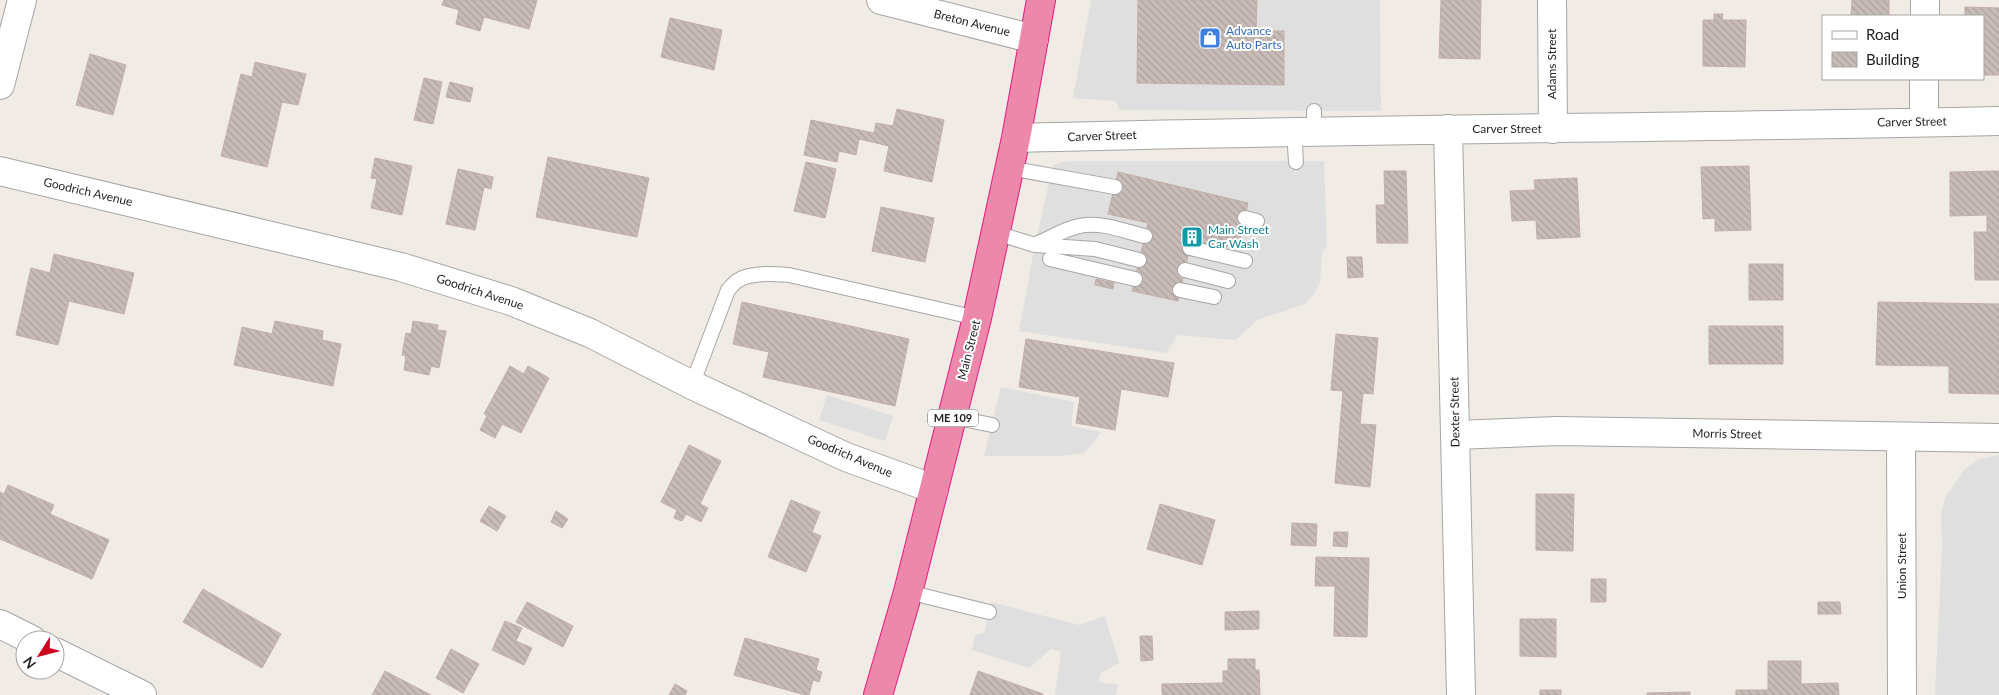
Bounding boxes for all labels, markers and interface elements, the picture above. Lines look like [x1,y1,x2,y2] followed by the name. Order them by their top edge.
[932,6,1012,39] street label: Breton Avenue
[1822,15,1984,80] legend
[1226,23,1282,52] place label: Advance Auto Parts
[1866,25,1899,43] text: Road
[1198,26,1222,50] shop icon: Advance Auto Parts
[1544,28,1559,99] street label: Adams Street
[1866,50,1919,68] text: Building
[1877,113,1948,130] street label: Carver Street
[1472,121,1542,136] street label: Carver Street
[1067,127,1138,144] street label: Carver Street
[42,174,134,209] street label: Goodrich Avenue
[1208,222,1270,251] place label: Main Street Car Wash
[1180,225,1204,249] building icon: Main Street Car Wash
[435,270,526,313] street label: Goodrich Avenue
[954,318,983,381] street label: Main Street
[1446,376,1463,447] street label: Dexter Street
[928,409,978,426] road number: ME 109
[1692,425,1762,442] street label: Morris Street
[805,431,895,480] street label: Goodrich Avenue
[1894,532,1909,599] street label: Union Street
[15,630,65,680] north arrow
[19,654,39,672] text: N

